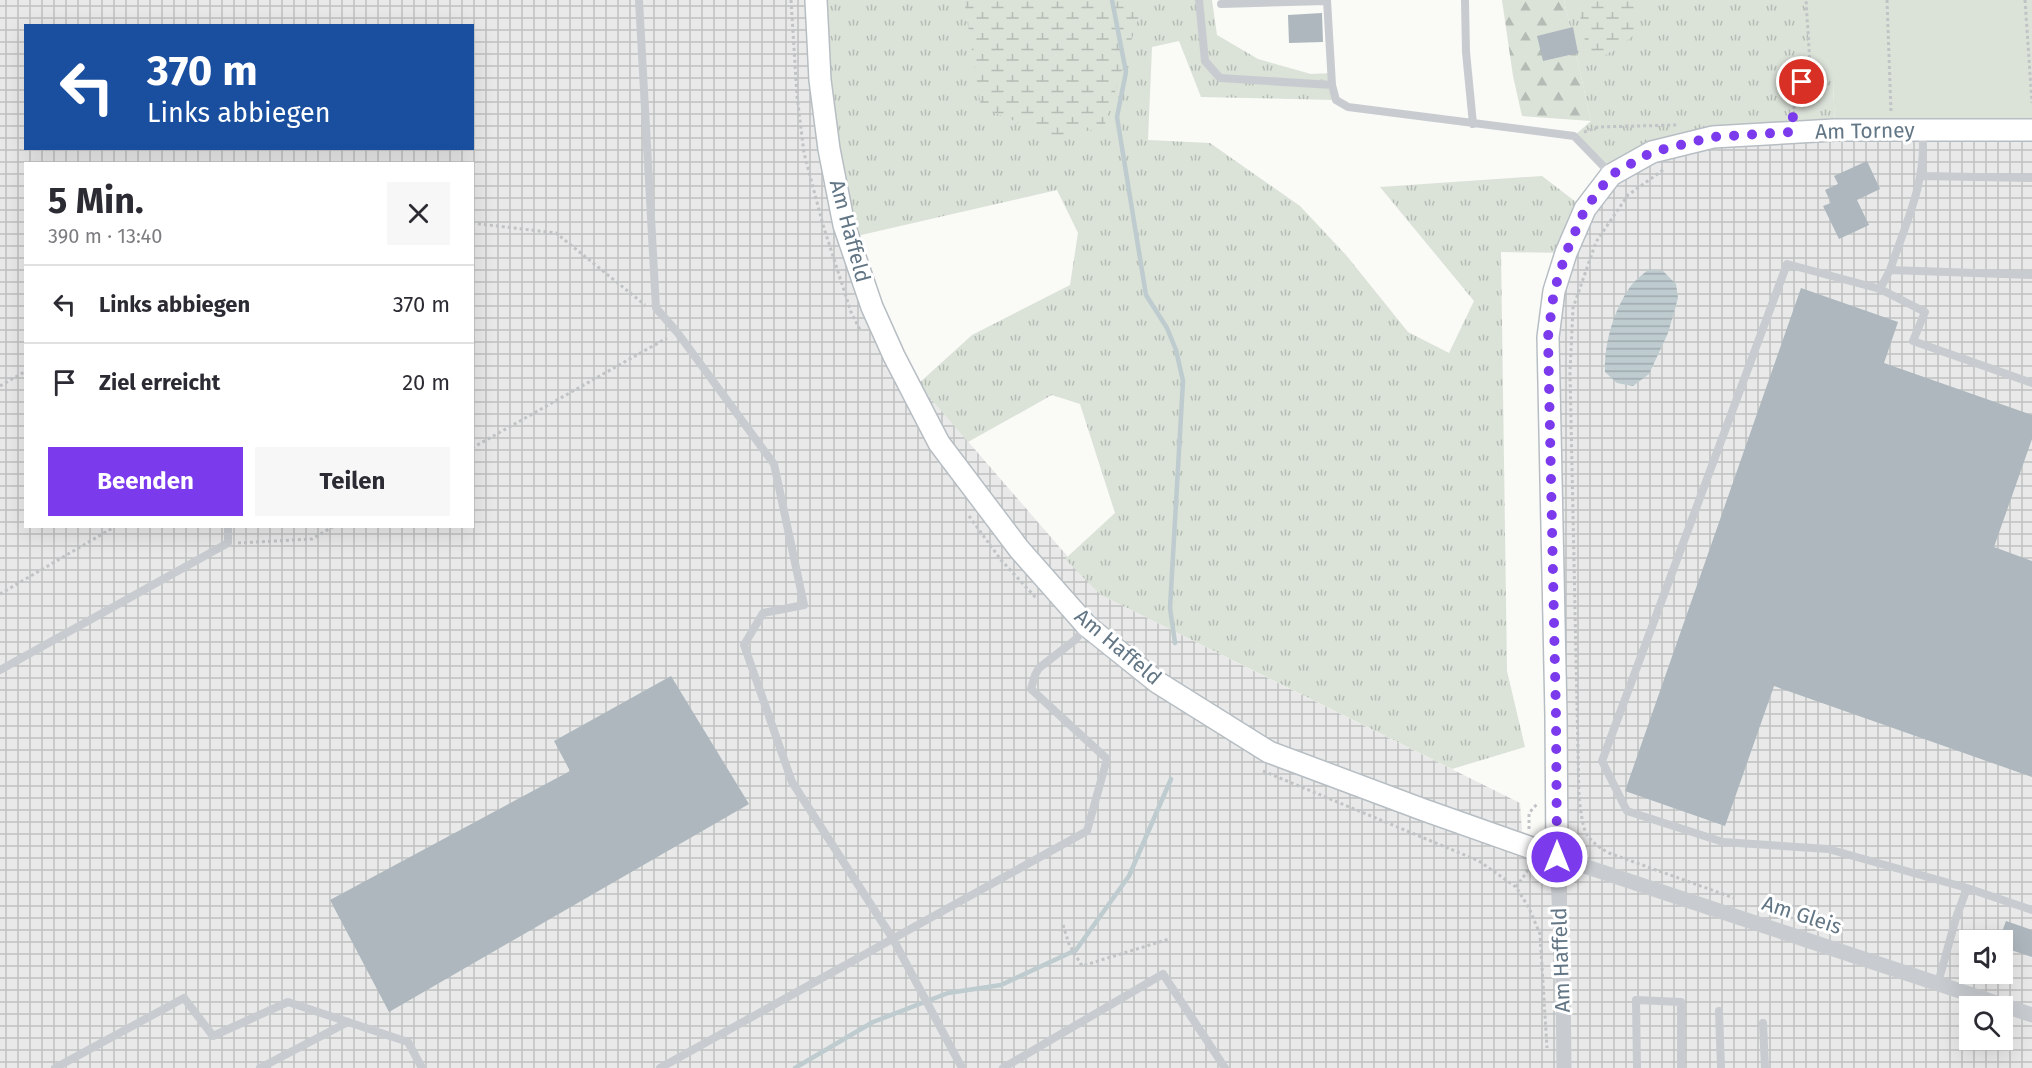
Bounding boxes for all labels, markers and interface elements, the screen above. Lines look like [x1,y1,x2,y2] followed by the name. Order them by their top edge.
[147,46,258,96] text: 370 m
[48,48,126,126] icon: left
[1776,56,1827,107] pin
[1785,65,1818,98] icon: arrive
[147,97,331,129] text: Links abbiegen
[1815,117,1916,145] street label: Am Torney
[824,177,876,285] street label: Am Haffeld
[48,179,144,223] text: 5 Min.
[387,182,450,245] button: close
[48,224,162,248] text: 390 m · 13:40
[48,288,81,321] icon: left
[99,291,250,318] text: Links abbiegen
[393,291,450,318] text: 370 m
[48,366,81,399] icon: arrive
[99,369,220,396] text: Ziel erreicht
[402,369,450,396] text: 20 m
[48,447,243,516] button: Beenden
[255,447,450,516] button: Teilen
[1069,603,1167,691] street label: Am Haffeld
[1525,825,1589,889] position arrow
[1759,890,1845,940] street label: Am Gleis
[1546,907,1576,1013] street label: Am Haffeld
[1959,930,2013,1050] map controls
[1959,930,2013,984] button: sound
[1959,996,2013,1050] button: search

